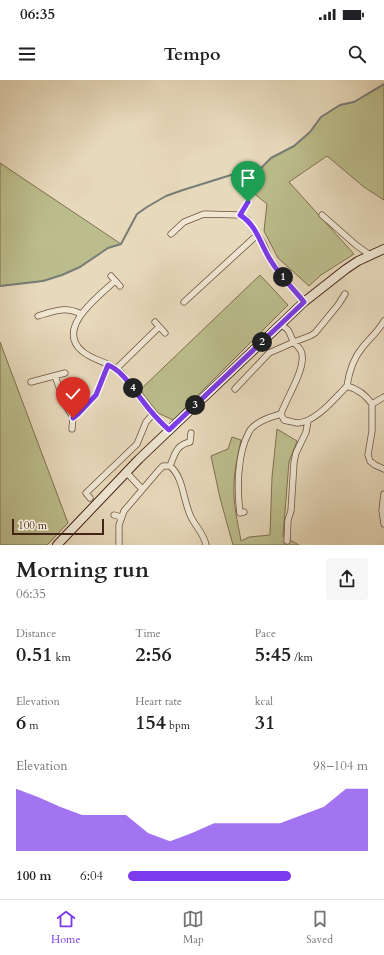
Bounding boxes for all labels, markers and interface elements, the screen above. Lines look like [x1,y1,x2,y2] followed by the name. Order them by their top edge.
[20,4,55,24] text: 06:35
[163,42,221,67] text: Tempo
[16,43,38,65] icon: menu
[346,43,368,65] icon: search
[231,161,265,202] pin
[237,167,259,189] icon: arrive
[273,267,293,287] pin: 1
[280,269,286,284] text: 1
[252,332,272,352] pin: 2
[259,334,265,349] text: 2
[56,377,90,418] pin
[123,378,143,398] pin: 4
[130,380,136,395] text: 4
[62,383,84,405] icon: check
[185,395,205,415] pin: 3
[192,397,198,412] text: 3
[12,517,104,536] scale bar
[18,518,47,533] text: 100 m
[16,555,149,585] text: Morning run
[326,558,368,600] button: share
[16,585,46,603] text: 06:35
[16,626,56,641] text: Distance
[135,626,161,641] text: Time
[255,626,276,641] text: Pace
[16,641,53,668] text: 0.51
[135,641,172,668] text: 2:56
[255,641,291,668] text: 5:45
[53,650,71,665] text: km
[291,650,313,665] text: /km
[16,694,60,709] text: Elevation
[135,694,182,709] text: Heart rate
[255,694,273,709] text: kcal
[16,709,26,736] text: 6
[135,709,166,736] text: 154
[255,709,275,736] text: 31
[26,718,39,733] text: m
[166,718,190,733] text: bpm
[16,757,68,775] text: Elevation
[313,757,368,775] text: 98–104 m
[16,867,51,885] text: 100 m
[80,867,103,885] text: 6:04
[51,908,80,947] tab: Home
[182,908,204,947] tab: Map
[306,908,333,947] tab: Saved

